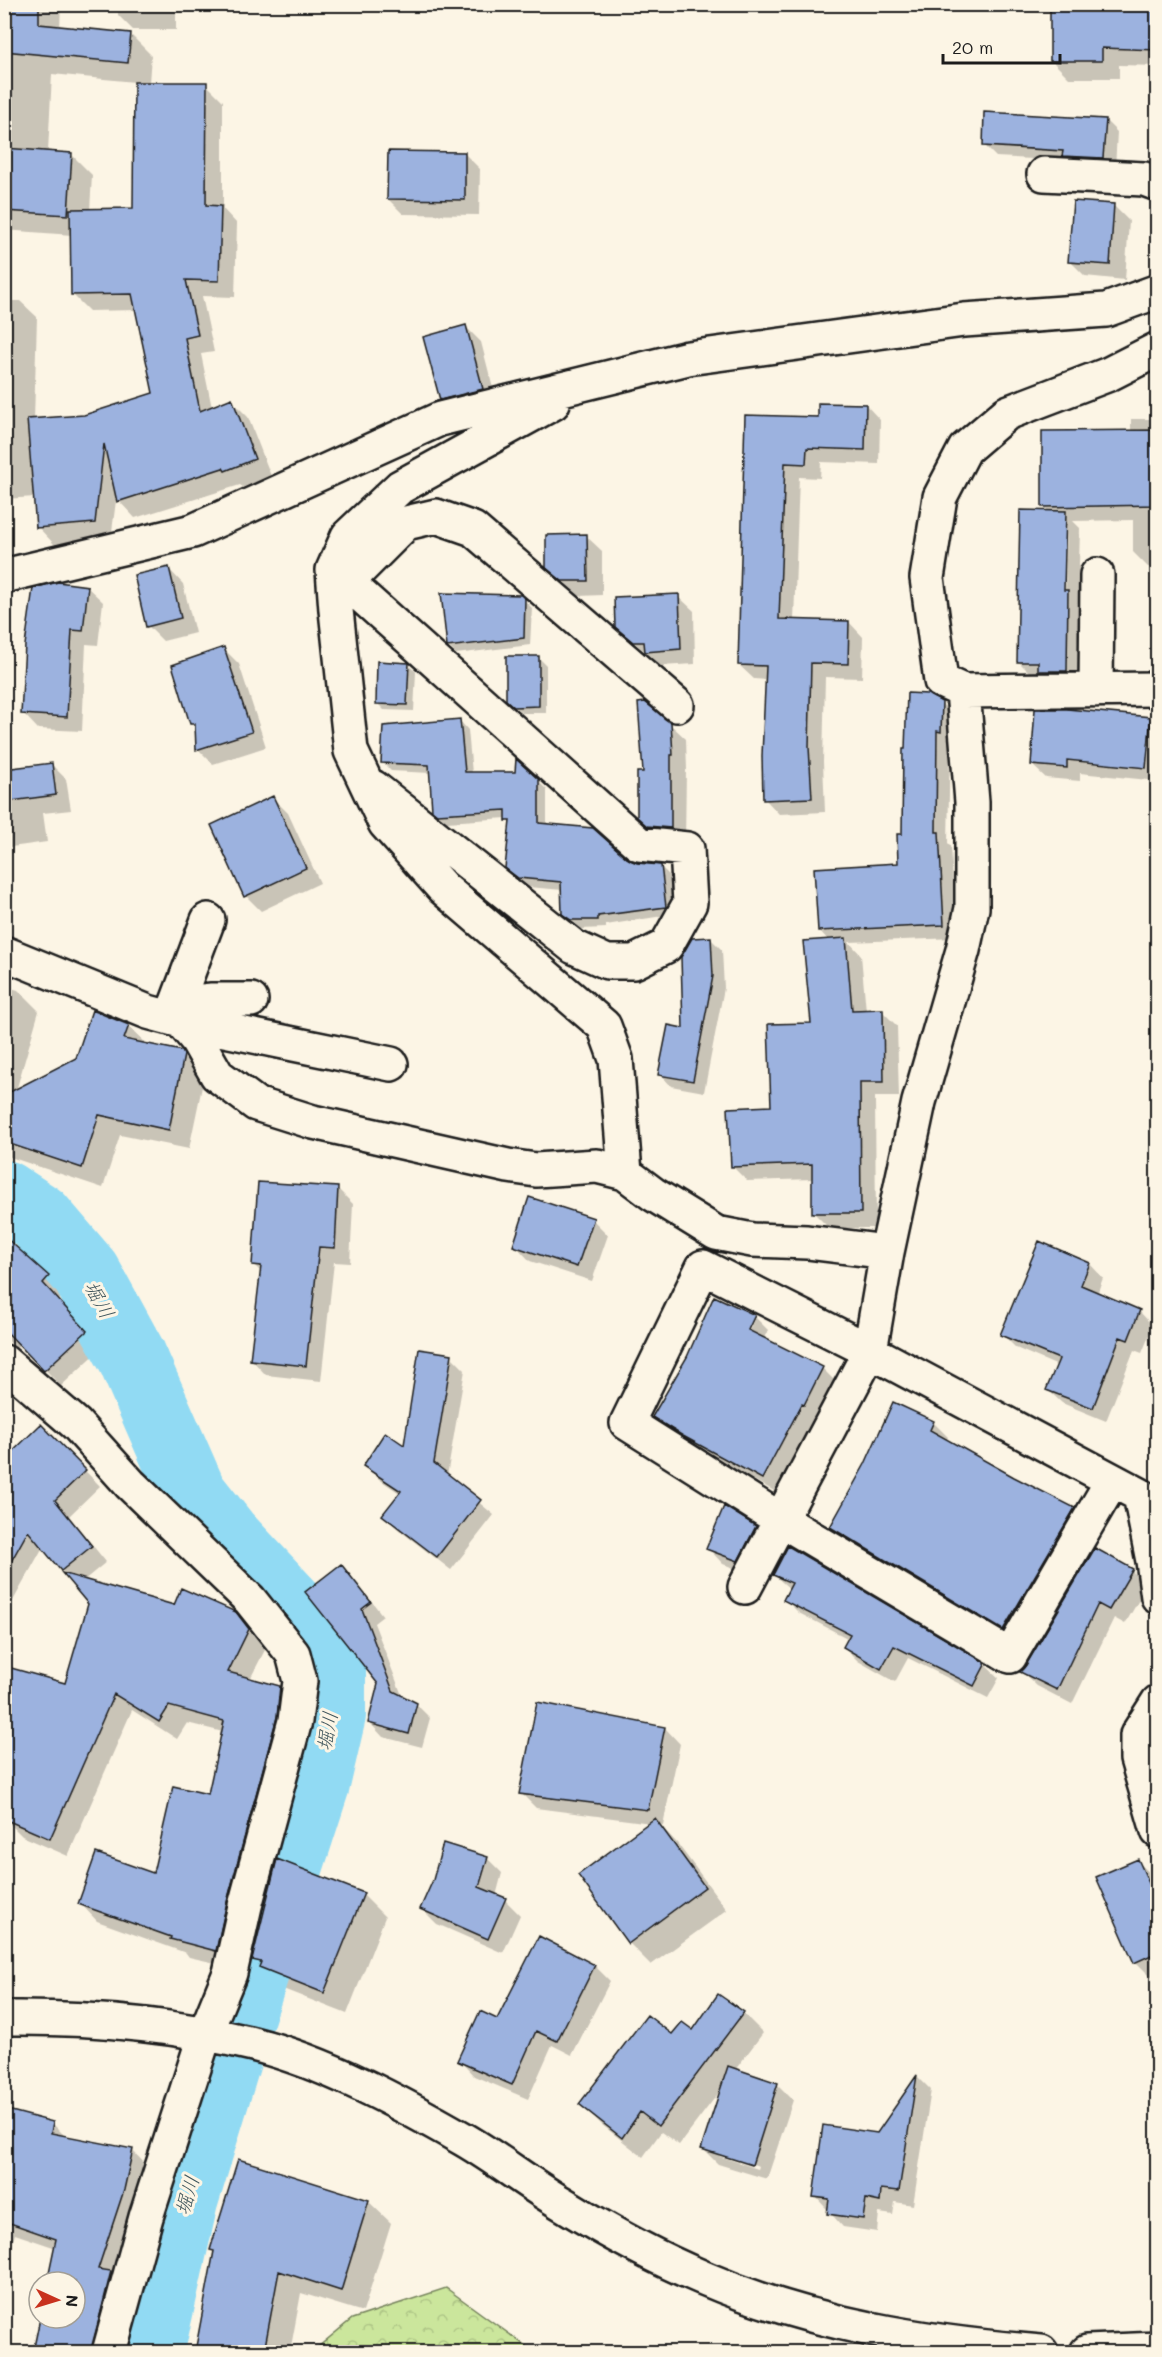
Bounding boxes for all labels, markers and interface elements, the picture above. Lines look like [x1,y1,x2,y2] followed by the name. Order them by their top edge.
[943,27,1060,65] scale bar
[952,35,993,59] text: 20 m
[79,1275,121,1323] water label: 堀川
[310,1709,342,1753] water label: 堀川
[168,2172,204,2218] water label: 堀川
[27,2270,87,2330] north arrow
[62,2294,83,2308] text: N

